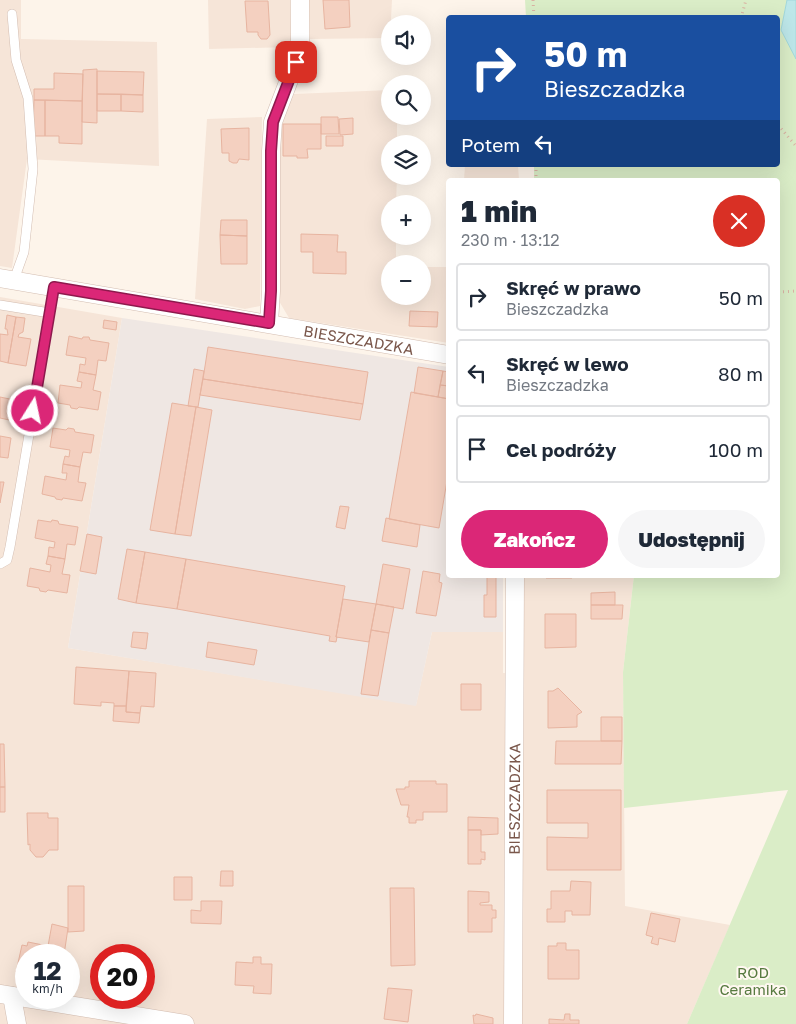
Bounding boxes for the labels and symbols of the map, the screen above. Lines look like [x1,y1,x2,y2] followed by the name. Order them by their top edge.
[275,41,317,83] pin
[302,321,415,358] street label: BIESZCZADZKA
[6,384,58,436] position arrow
[505,743,523,855] street label: BIESZCZADZKA
[90,944,155,1009] speed limit sign: 20
[719,963,787,998] park label: ROD Ceramika

